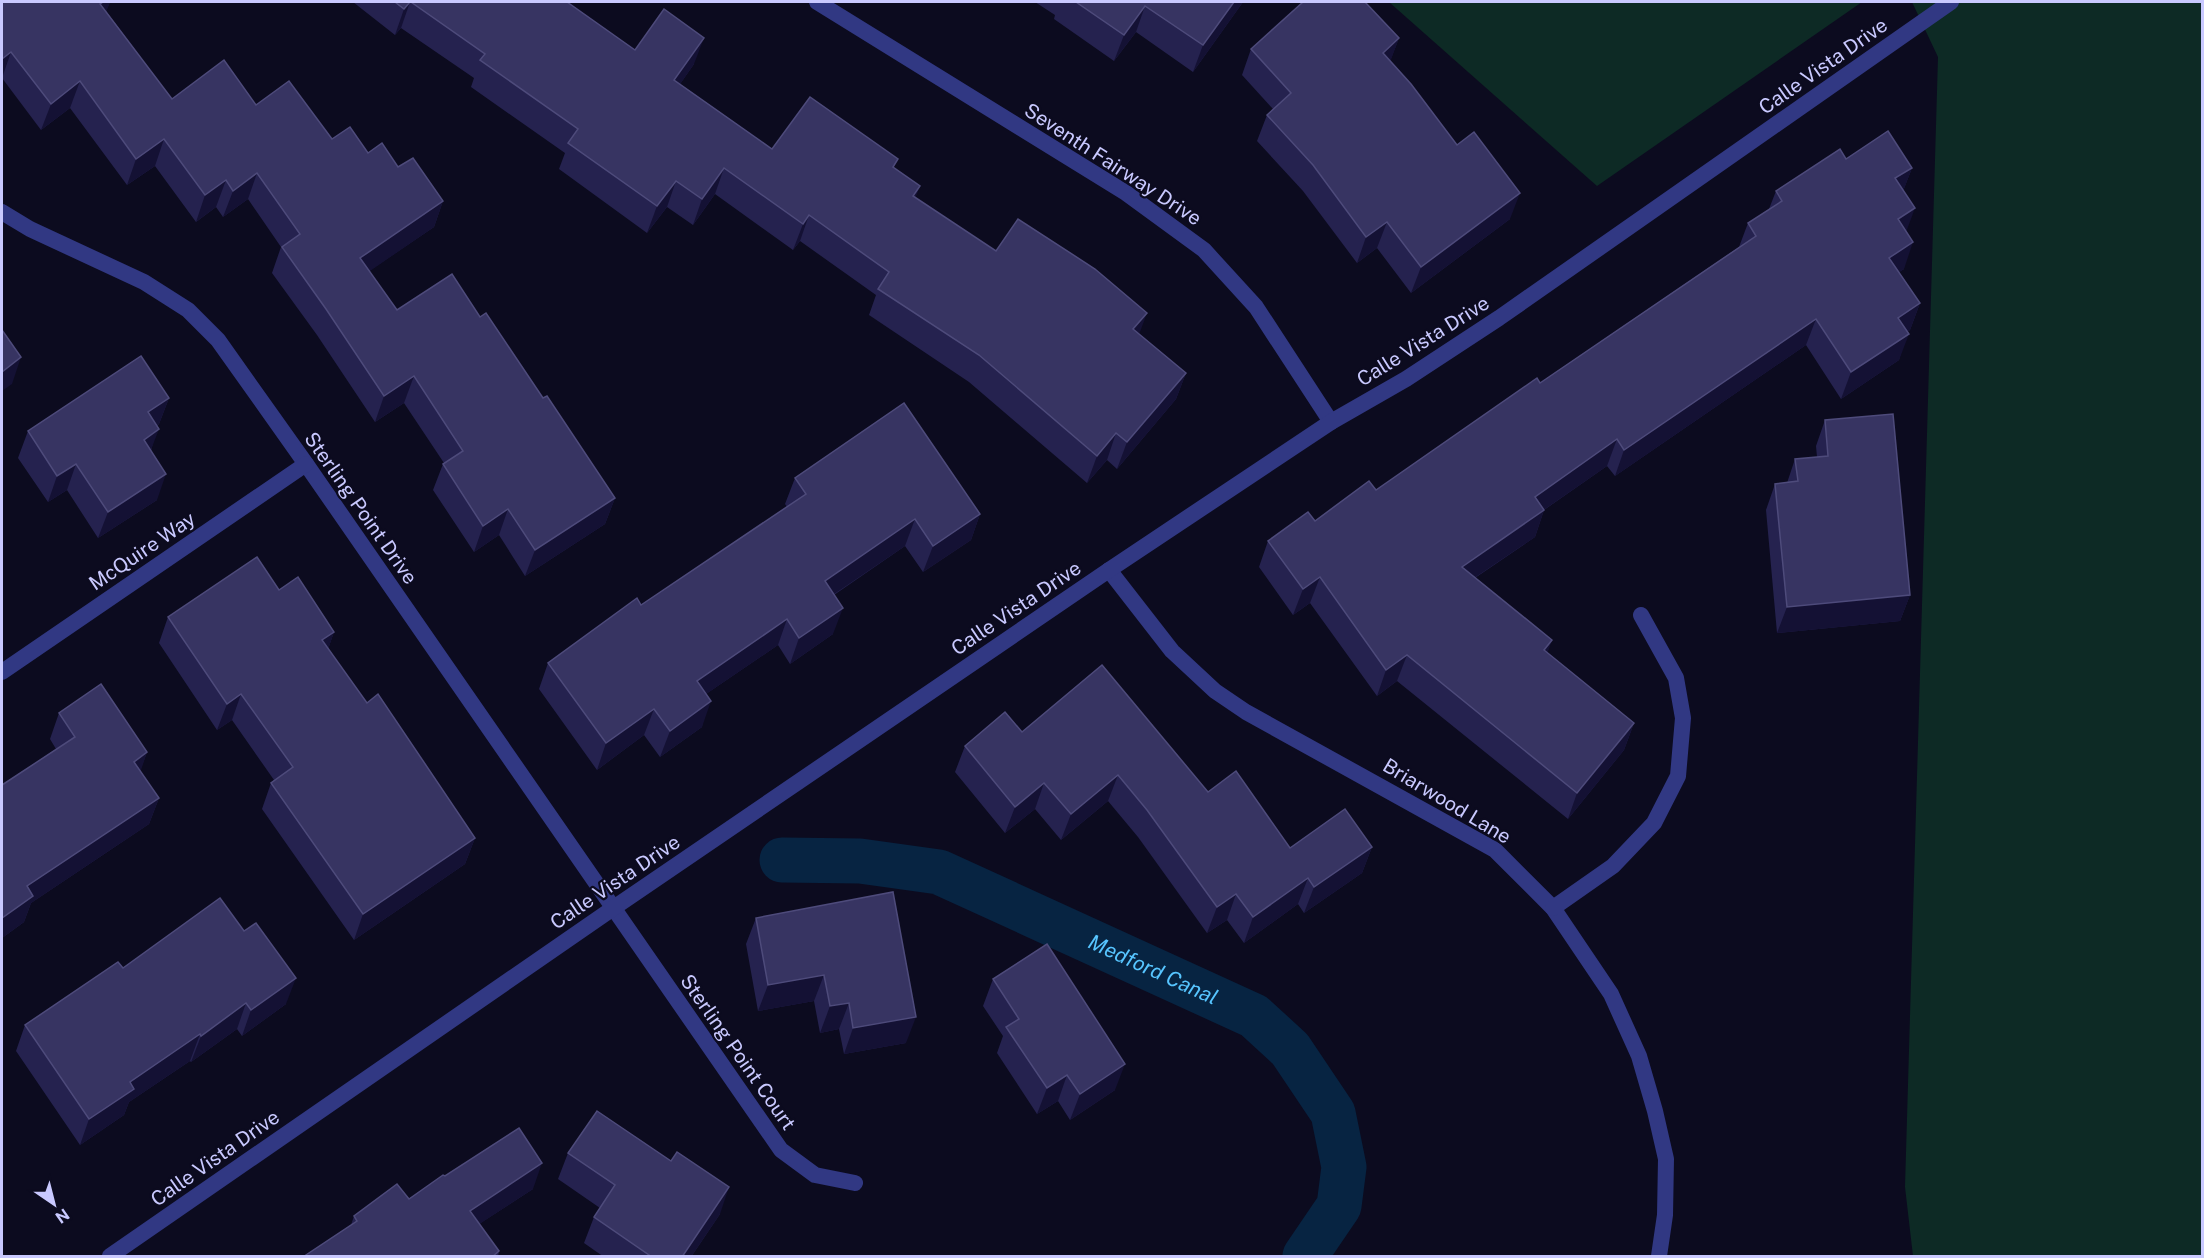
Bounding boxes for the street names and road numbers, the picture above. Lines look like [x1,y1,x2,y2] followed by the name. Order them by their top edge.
[1754,13,1892,119] street label: Calle Vista Drive
[1020,98,1206,230] street label: Seventh Fairway Drive
[1352,291,1494,391] street label: Calle Vista Drive
[300,427,422,589] street label: Sterling Point Drive
[84,506,200,595] street label: McQuire Way
[947,556,1085,660] street label: Calle Vista Drive
[1379,753,1515,849] street label: Briarwood Lane
[546,830,684,934] street label: Calle Vista Drive
[675,970,801,1134] street label: Sterling Point Court
[146,1105,284,1211] street label: Calle Vista Drive

